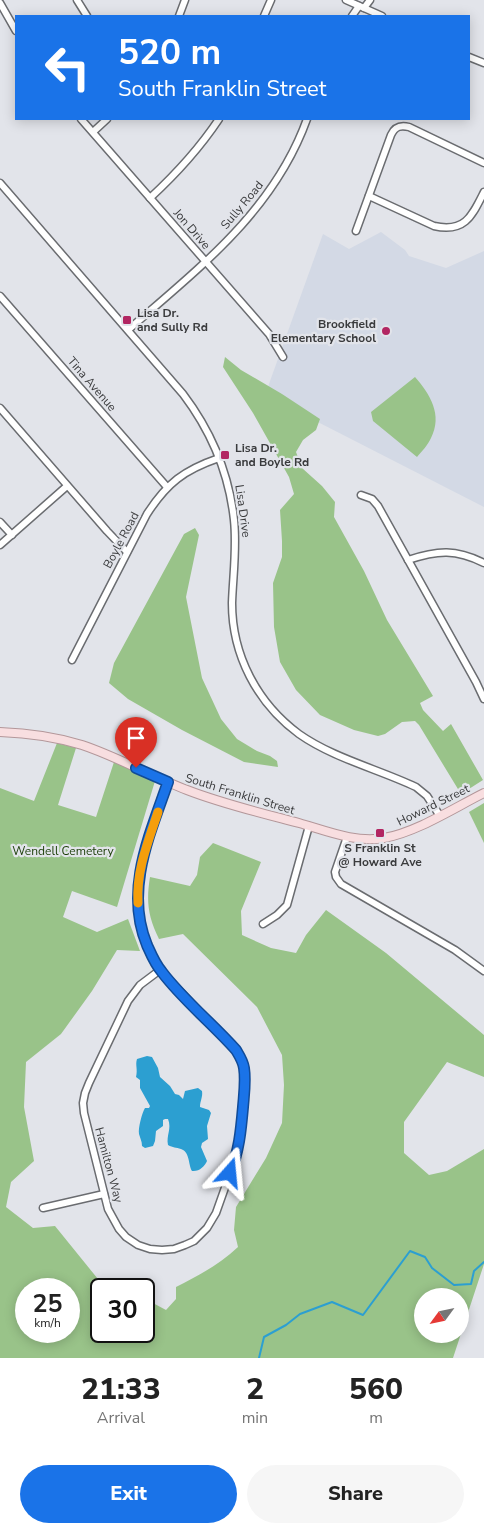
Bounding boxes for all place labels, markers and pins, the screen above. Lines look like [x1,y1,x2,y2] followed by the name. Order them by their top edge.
[137,305,208,335] place label: Lisa Dr. and Sully Rd
[121,314,133,326] marker: Lisa Dr. and Sully Rd
[271,316,376,346] place label: Brookfield Elementary School
[380,325,392,337] marker: Brookfield Elementary School
[235,440,309,470] place label: Lisa Dr. and Boyle Rd
[219,449,231,461] marker: Lisa Dr. and Boyle Rd
[115,717,157,768] pin
[374,827,386,839] marker: S Franklin St @ Howard Ave
[338,840,422,870] place label: S Franklin St @ Howard Ave

